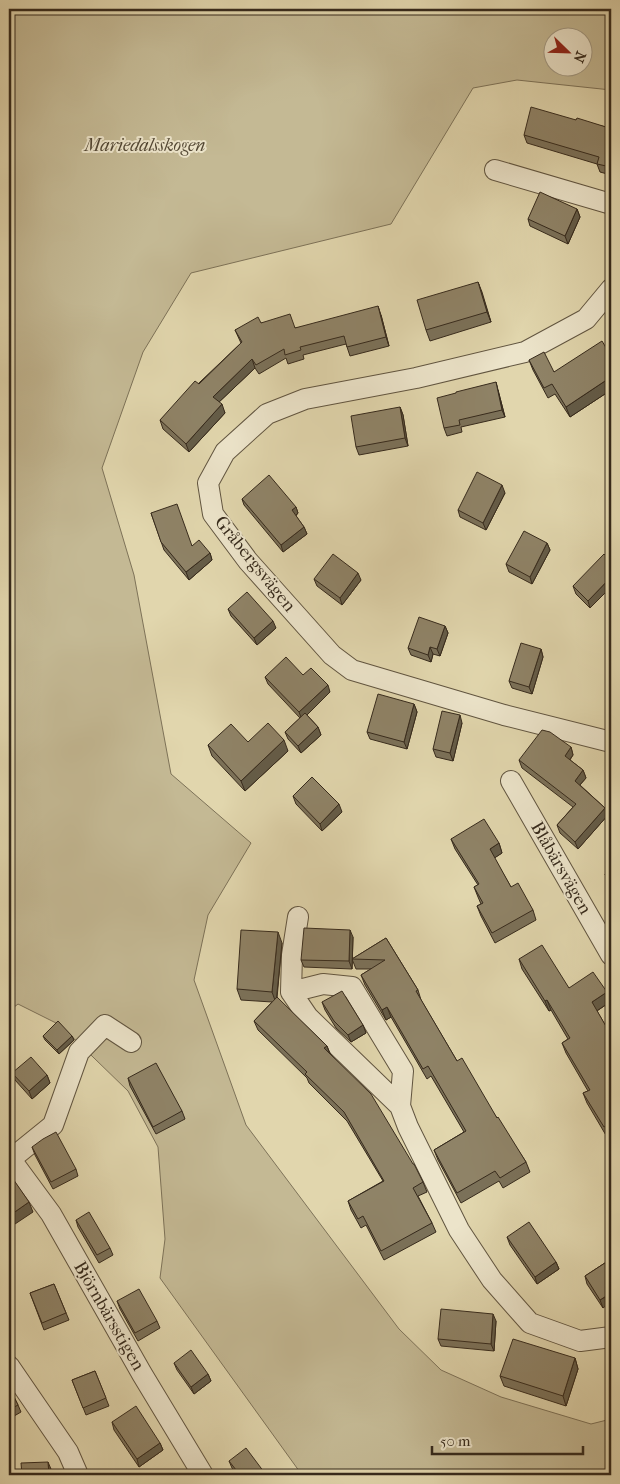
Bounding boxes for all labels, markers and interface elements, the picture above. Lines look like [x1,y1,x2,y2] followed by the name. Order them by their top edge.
[542,28,592,78] north arrow
[569,49,589,65] text: N
[83,135,205,156] park label: Mariedalsskogen
[210,512,300,617] street label: Gråbergsvägen
[526,818,596,918] street label: Blåbärsvägen
[69,1258,149,1375] street label: Björnbärsstigen
[432,1424,584,1456] scale bar
[440,1432,471,1450] text: 50 m

